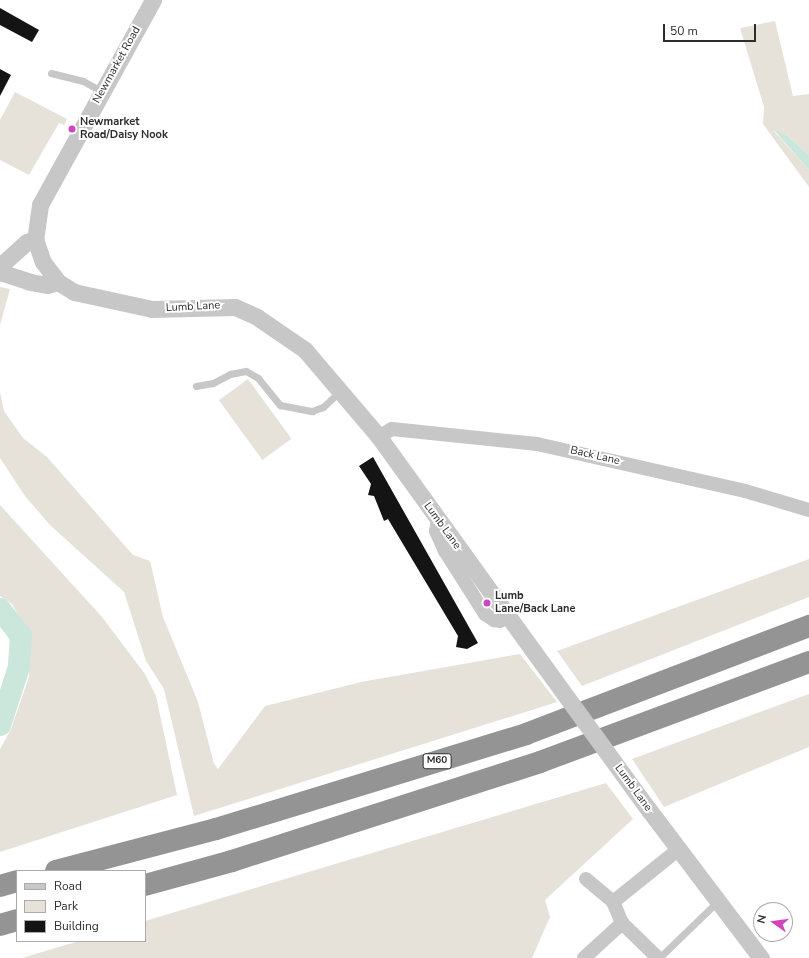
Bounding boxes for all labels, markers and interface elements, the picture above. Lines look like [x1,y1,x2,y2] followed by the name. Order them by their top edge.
[665,16,758,42] scale bar
[670,23,698,39] text: 50 m
[90,24,144,106] street label: Newmarket Road
[80,116,168,142] place label: Newmarket Road/Daisy Nook
[67,124,77,134] marker: Newmarket Road/Daisy Nook
[165,299,221,315] street label: Lumb Lane
[569,444,621,468] street label: Back Lane
[421,500,463,552] street label: Lumb Lane
[495,590,575,616] place label: Lumb Lane/Back Lane
[482,598,492,608] marker: Lumb Lane/Back Lane
[422,753,452,769] road number: M60
[612,762,654,814] street label: Lumb Lane
[16,870,146,942] legend
[54,878,82,894] text: Road
[54,898,78,914] text: Park
[753,902,793,942] north arrow
[754,913,770,925] text: N
[54,918,99,934] text: Building

